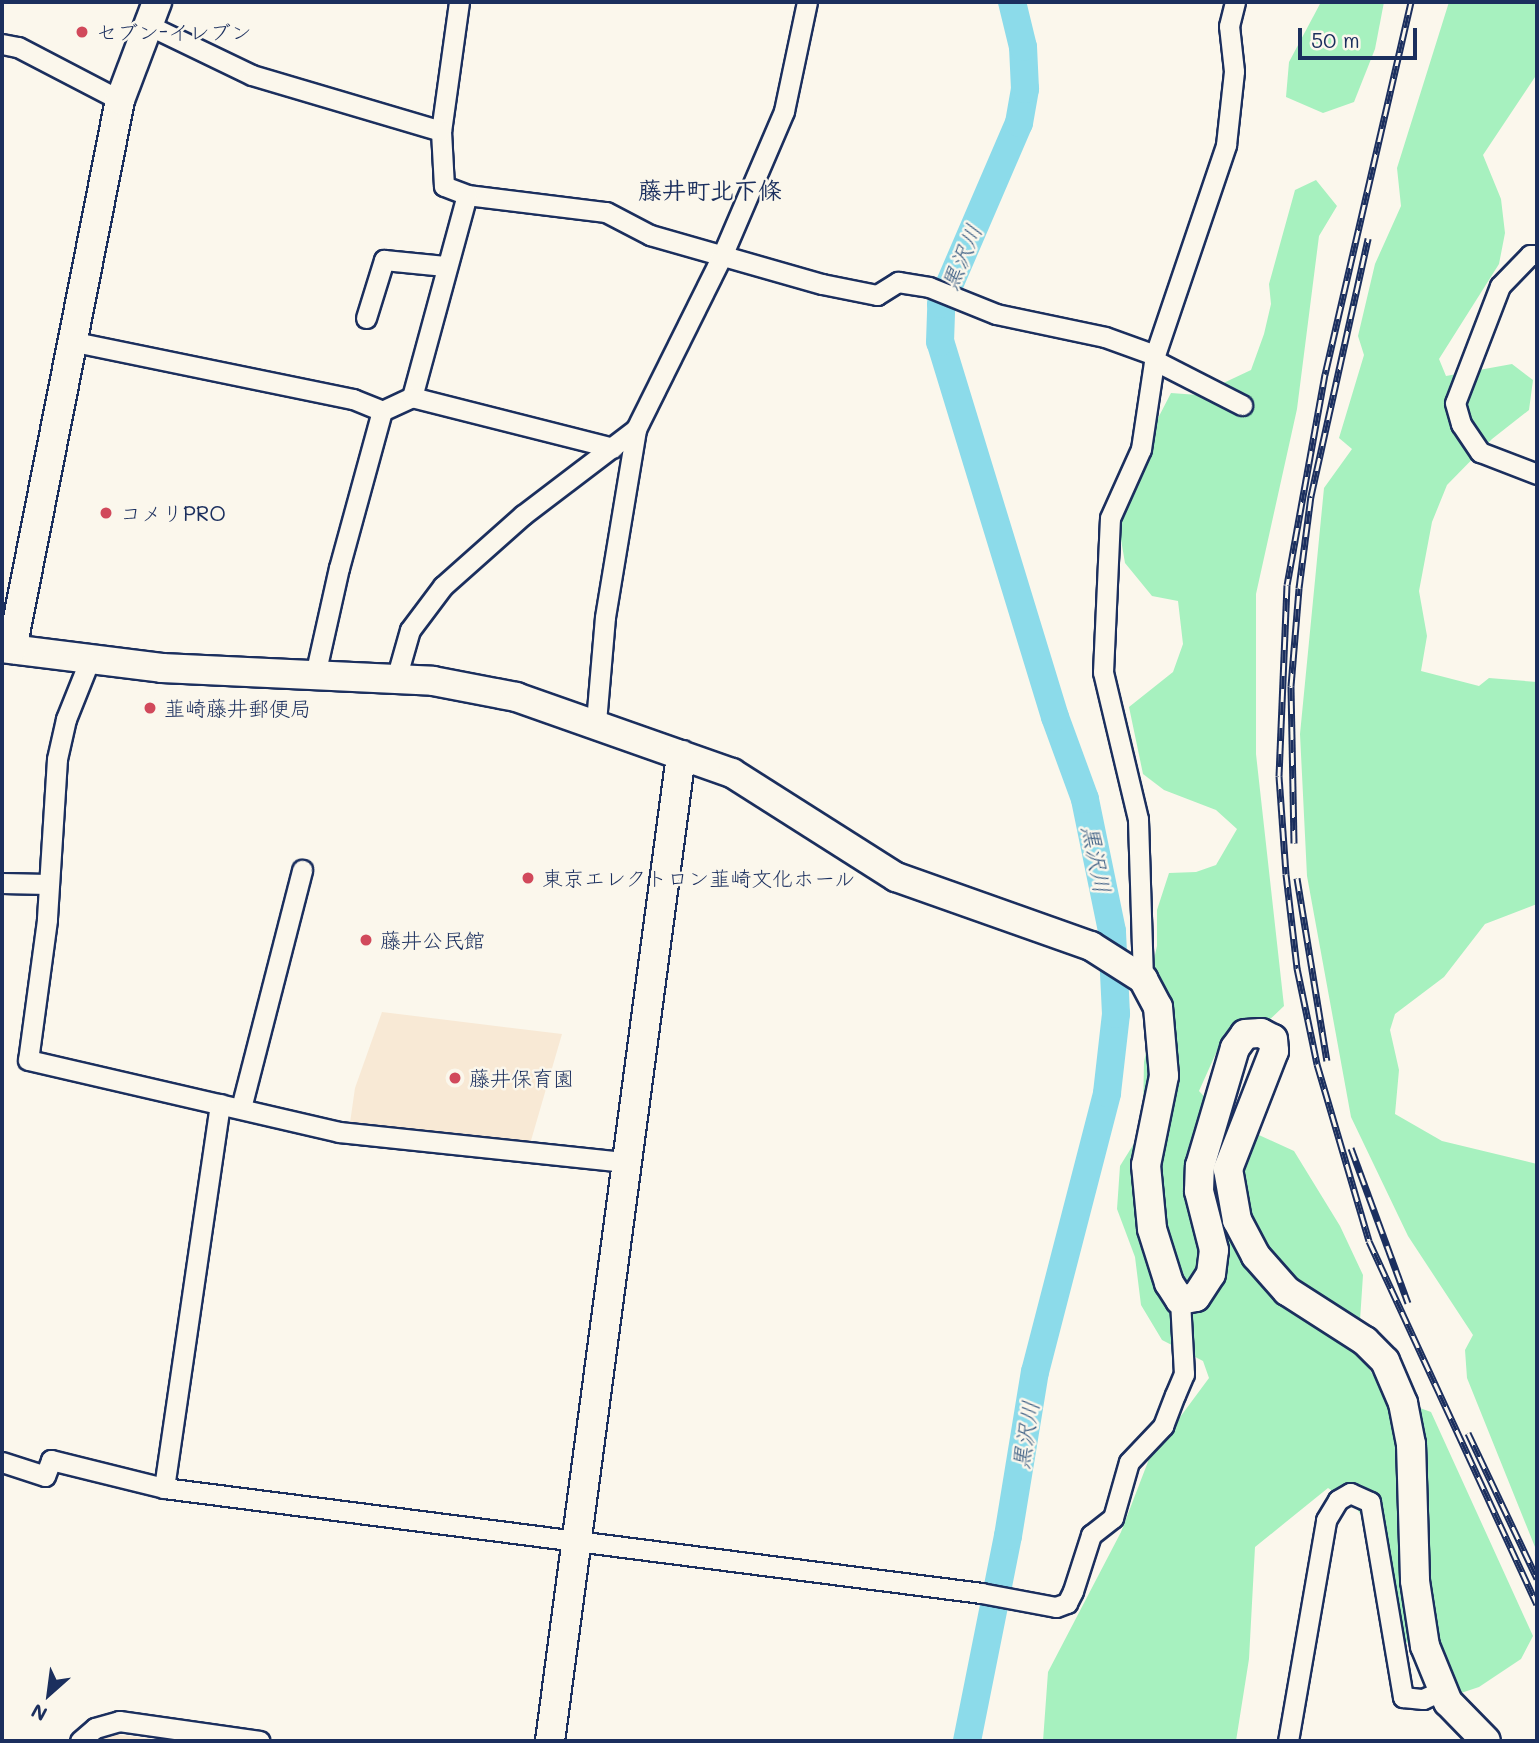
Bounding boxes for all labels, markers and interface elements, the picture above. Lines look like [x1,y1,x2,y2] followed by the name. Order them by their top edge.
[1301,14,1420,58] scale bar
[96,19,252,45] place label: セブン-イレブン
[74,24,90,40] marker: セブン-イレブン
[1311,26,1360,53] text: 50 m
[638,176,782,204] district label: 藤井町北下條
[935,220,987,294] water label: 黒沢川
[120,500,226,526] place label: コメリPRO
[98,505,114,521] marker: コメリPRO
[164,695,311,721] place label: 韮崎藤井郵便局
[142,700,158,716] marker: 韮崎藤井郵便局
[1077,823,1117,895] water label: 黒沢川
[542,865,857,891] place label: 東京エレクトロン韮崎文化ホール
[520,870,536,886] marker: 東京エレクトロン韮崎文化ホール
[380,927,485,953] place label: 藤井公民館
[358,932,374,948] marker: 藤井公民館
[469,1065,574,1091] place label: 藤井保育園
[447,1070,463,1086] marker: 藤井保育園
[1006,1399,1044,1471] water label: 黒沢川
[14,1659,84,1729] north arrow
[27,1699,51,1727] text: N

